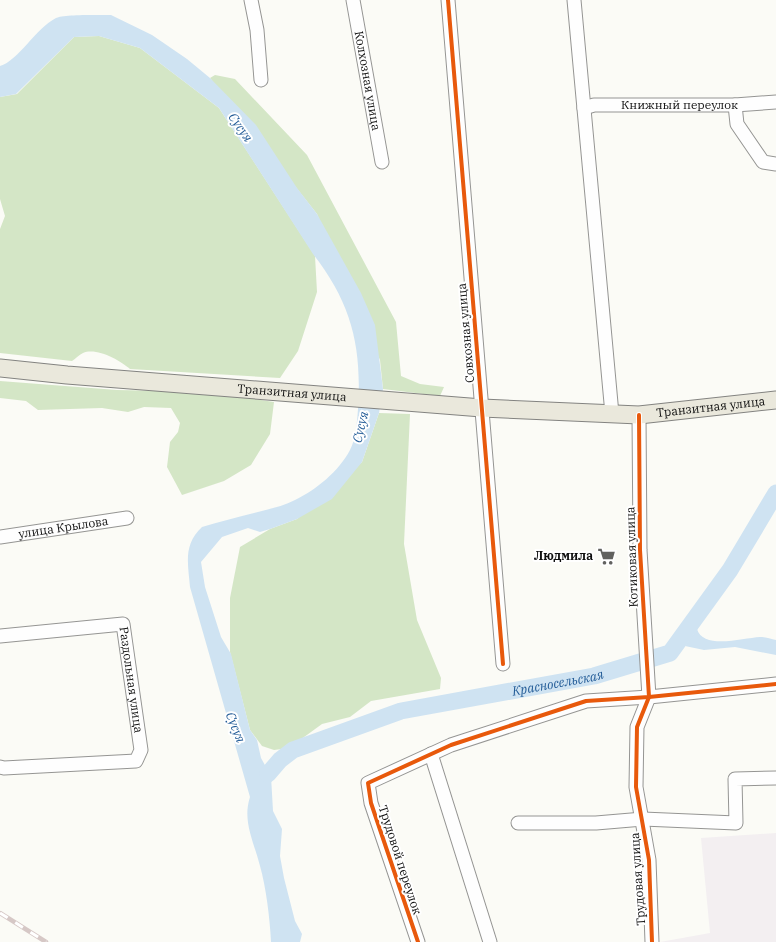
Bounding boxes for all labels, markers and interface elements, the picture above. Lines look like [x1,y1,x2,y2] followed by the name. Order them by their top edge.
[352,30,384,132] street label: Колхозная улица
[621,97,738,112] street label: Книжный переулок
[225,109,257,145] water label: Сусуя
[454,282,477,384] street label: Совхозная улица
[237,381,348,404] street label: Транзитная улица
[655,393,766,420] street label: Транзитная улица
[349,410,372,444] water label: Сусуя
[622,506,641,608] street label: Котиковая улица
[17,513,110,541] street label: улица Крылова
[596,546,616,566] supermarket icon: Людмила
[534,548,593,563] place label: Людмила
[116,626,147,734] street label: Раздольная улица
[510,666,606,700] water label: Красносельская
[222,709,249,745] water label: Сусуя
[376,803,425,916] street label: Трудовой переулок
[627,832,648,926] street label: Трудовая улица

